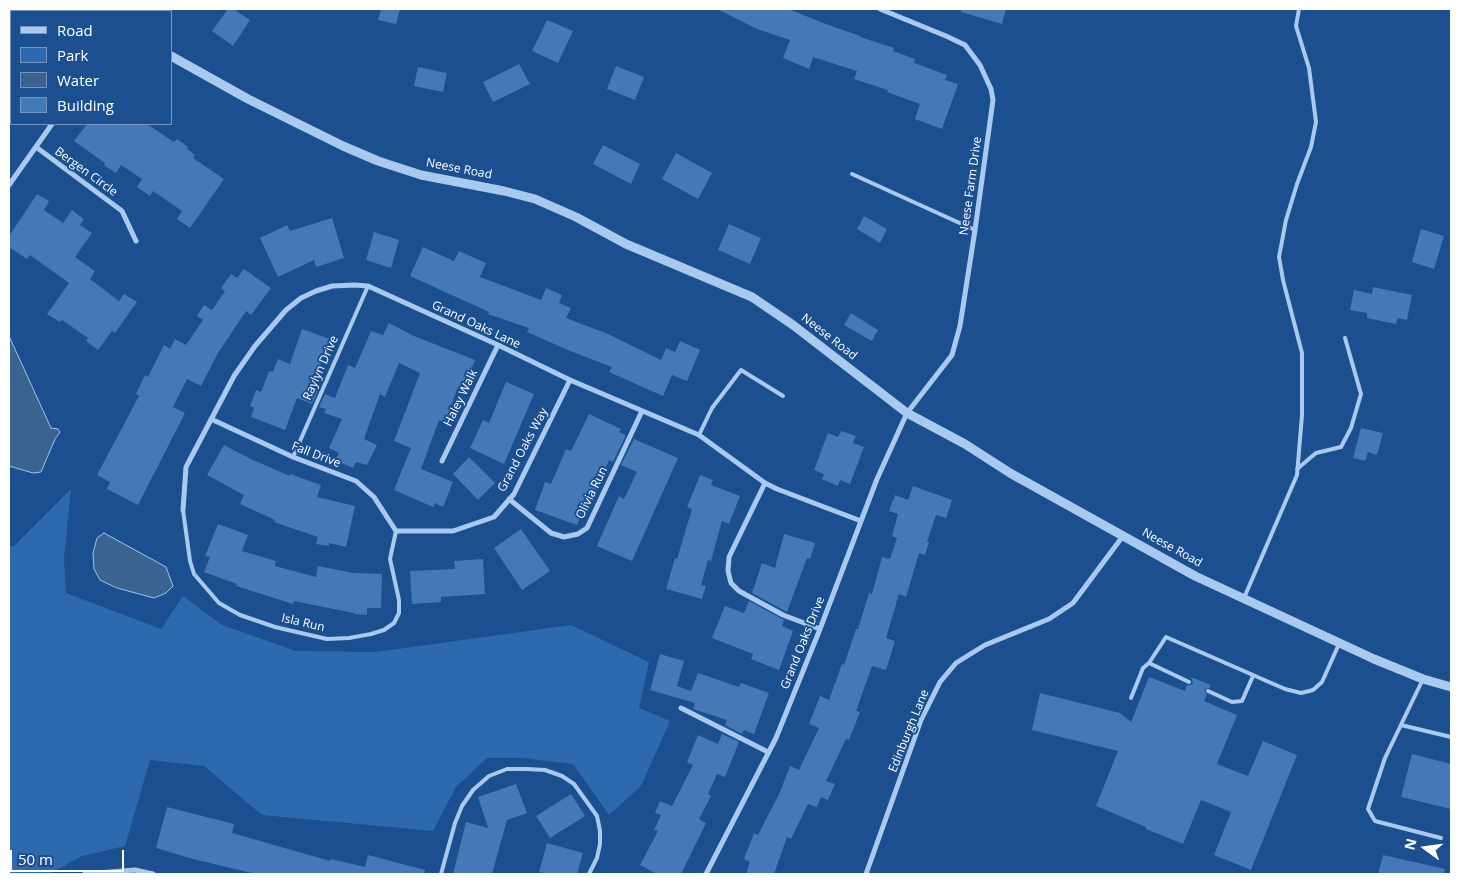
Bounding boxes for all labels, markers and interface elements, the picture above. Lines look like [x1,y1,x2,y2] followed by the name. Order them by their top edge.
[10,10,172,125] legend
[57,20,93,40] text: Road
[57,45,88,65] text: Park
[57,70,99,90] text: Water
[57,95,114,115] text: Building
[957,136,985,236] street label: Neese Farm Drive
[52,144,120,200] street label: Bergen Circle
[425,156,493,182] street label: Neese Road
[429,298,523,352] street label: Grand Oaks Lane
[798,311,860,363] street label: Neese Road
[300,334,342,402] street label: Raylyn Drive
[441,367,481,429] street label: Haley Walk
[495,406,551,494] street label: Grand Oaks Way
[289,439,343,471] street label: Fall Drive
[573,465,611,521] street label: Olivia Run
[1139,526,1205,570] street label: Neese Road
[778,595,828,691] street label: Grand Oaks Drive
[280,611,326,635] street label: Isla Run
[886,687,932,775] street label: Edinburgh Lane
[1400,823,1450,873] north arrow
[1399,836,1421,852] text: N
[12,840,126,872] scale bar
[18,849,53,869] text: 50 m

